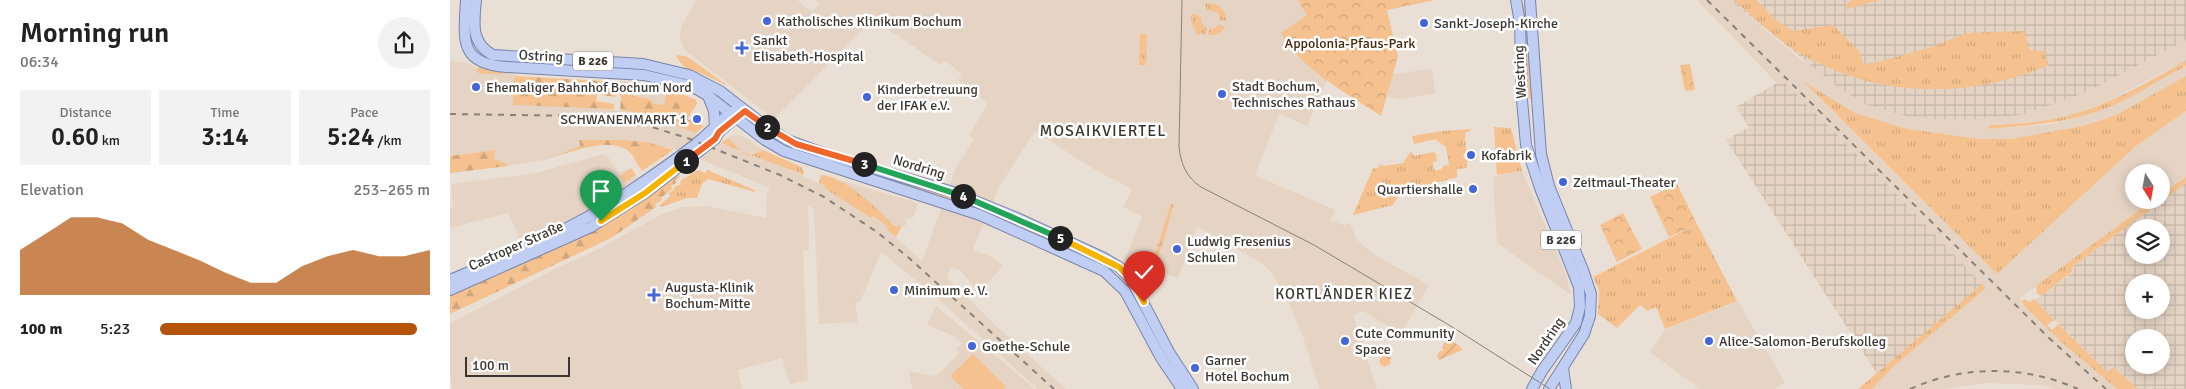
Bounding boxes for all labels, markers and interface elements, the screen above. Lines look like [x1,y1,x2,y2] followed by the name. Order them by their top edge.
[777,13,962,30] place label: Katholisches Klinikum Bochum
[761,15,773,27] marker: Katholisches Klinikum Bochum
[1434,15,1558,32] place label: Sankt-Joseph-Kirche
[20,16,169,50] text: Morning run
[378,17,430,69] button: share
[1418,17,1430,29] marker: Sankt-Joseph-Kirche
[753,32,864,65] place label: Sankt Elisabeth-Hospital
[1285,35,1415,52] park label: Appolonia-Pfaus-Park
[735,41,749,55] marker: Sankt Elisabeth-Hospital
[1510,45,1530,99] street label: Westring
[518,46,564,66] street label: Ostring
[573,51,613,70] road number: B 226
[20,52,59,72] text: 06:34
[1232,78,1356,111] place label: Stadt Bochum, Technisches Rathaus
[486,79,692,96] place label: Ehemaliger Bahnhof Bochum Nord
[470,81,482,93] marker: Ehemaliger Bahnhof Bochum Nord
[877,81,978,114] place label: Kinderbetreuung der IFAK e.V.
[1216,88,1228,100] marker: Stadt Bochum, Technisches Rathaus
[861,91,873,103] marker: Kinderbetreuung der IFAK e.V.
[60,104,112,121] text: Distance
[211,104,239,121] text: Time
[350,104,378,121] text: Pace
[560,111,687,128] place label: SCHWANENMARKT 1
[691,113,703,125] marker: SCHWANENMARKT 1
[754,114,780,140] pin: 2
[764,119,771,136] text: 2
[51,121,99,152] text: 0.60
[201,121,249,152] text: 3:14
[327,121,375,152] text: 5:24
[1040,121,1166,141] district label: MOSAIKVIERTEL
[99,132,120,149] text: km
[375,132,402,149] text: /km
[1481,147,1532,164] place label: Kofabrik
[674,148,698,174] pin: 1
[1465,149,1477,161] marker: Kofabrik
[891,151,947,183] street label: Nordring
[852,152,876,176] pin: 3
[683,153,690,170] text: 1
[861,156,868,173] text: 3
[2125,164,2170,209] north arrow
[2125,164,2170,374] map controls
[580,170,622,221] pin
[1573,174,1676,191] place label: Zeitmaul-Theater
[1557,176,1569,188] marker: Zeitmaul-Theater
[587,177,615,205] icon: arrive
[20,180,84,200] text: Elevation
[353,180,430,200] text: 253–265 m
[1377,181,1463,198] place label: Quartiershalle
[1467,183,1479,195] marker: Quartiershalle
[950,184,976,208] pin: 4
[960,188,967,205] text: 4
[466,218,566,274] street label: Castroper Straße
[2125,219,2170,264] button: layers
[1048,226,1072,250] pin: 5
[1057,230,1064,247] text: 5
[1541,230,1581,250] road number: B 226
[1187,233,1291,266] place label: Ludwig Fresenius Schulen
[1171,243,1183,255] marker: Ludwig Fresenius Schulen
[1123,251,1165,302] pin
[1130,258,1158,286] icon: check
[2125,274,2170,319] button: +
[665,279,754,312] place label: Augusta-Klinik Bochum-Mitte
[904,282,988,299] place label: Minimum e. V.
[888,284,900,296] marker: Minimum e. V.
[1275,285,1413,303] district label: KORTLÄNDER KIEZ
[647,288,661,302] marker: Augusta-Klinik Bochum-Mitte
[1524,314,1568,368] street label: Nordring
[20,319,62,339] text: 100 m
[100,319,130,339] text: 5:23
[1355,325,1455,358] place label: Cute Community Space
[2125,329,2170,374] button: −
[1719,333,1886,350] place label: Alice-Salomon-Berufskolleg
[1339,335,1351,347] marker: Cute Community Space
[1703,335,1715,347] marker: Alice-Salomon-Berufskolleg
[982,338,1070,355] place label: Goethe-Schule
[966,340,978,352] marker: Goethe-Schule
[1205,352,1289,385] place label: Garner Hotel Bochum
[465,354,570,377] scale bar
[472,357,509,374] text: 100 m
[1189,362,1201,374] marker: Garner Hotel Bochum

